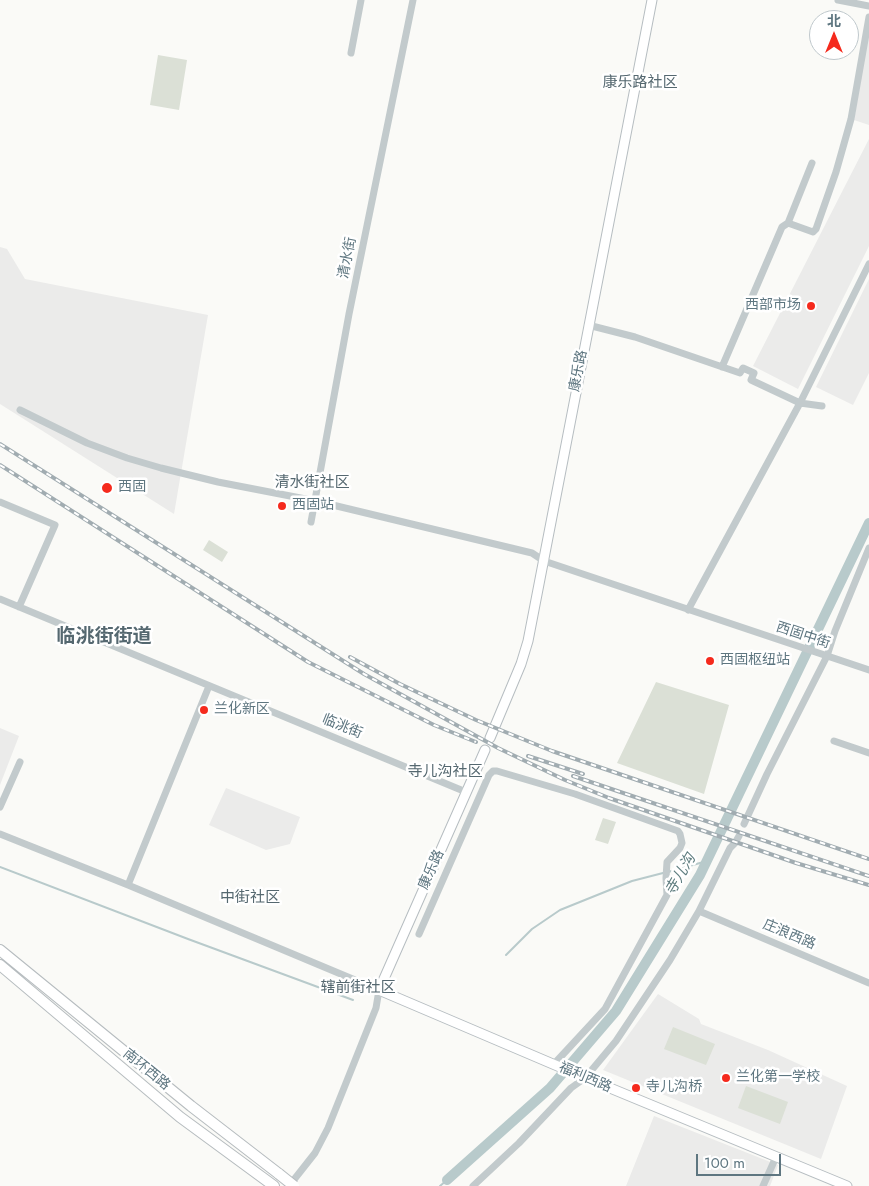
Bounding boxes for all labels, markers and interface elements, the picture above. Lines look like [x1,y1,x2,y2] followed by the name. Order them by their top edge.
[809,10,859,60] north arrow
[827,11,841,31] text: 北
[603,74,677,92] district label: 康乐路社区
[336,236,360,280] street label: 清水街
[745,298,801,314] place label: 西部市场
[805,300,817,312] marker: 西部市场
[567,349,591,393] street label: 康乐路
[275,474,349,492] district label: 清水街社区
[118,480,146,496] place label: 西固
[100,481,114,495] marker: 西固
[292,498,334,514] place label: 西固站
[276,500,288,512] marker: 西固站
[774,619,832,653] street label: 西固中街
[57,626,151,648] district label: 临洮街街道
[720,653,790,669] place label: 西固枢纽站
[704,655,716,667] marker: 西固枢纽站
[214,702,270,718] place label: 兰化新区
[198,704,210,716] marker: 兰化新区
[319,711,365,743] street label: 临洮街
[408,763,482,781] district label: 寺儿沟社区
[416,847,448,893] street label: 康乐路
[662,851,700,899] water label: 寺儿沟
[220,889,280,907] district label: 中街社区
[760,916,818,954] street label: 庄浪西路
[321,979,395,997] district label: 辖前街社区
[119,1046,173,1094] street label: 南环西路
[556,1059,614,1097] street label: 福利西路
[736,1070,820,1086] place label: 兰化第一学校
[720,1072,732,1084] marker: 兰化第一学校
[646,1080,702,1096] place label: 寺儿沟桥
[630,1082,642,1094] marker: 寺儿沟桥
[699,1144,784,1176] scale bar
[704,1152,745,1174] text: 100 m

